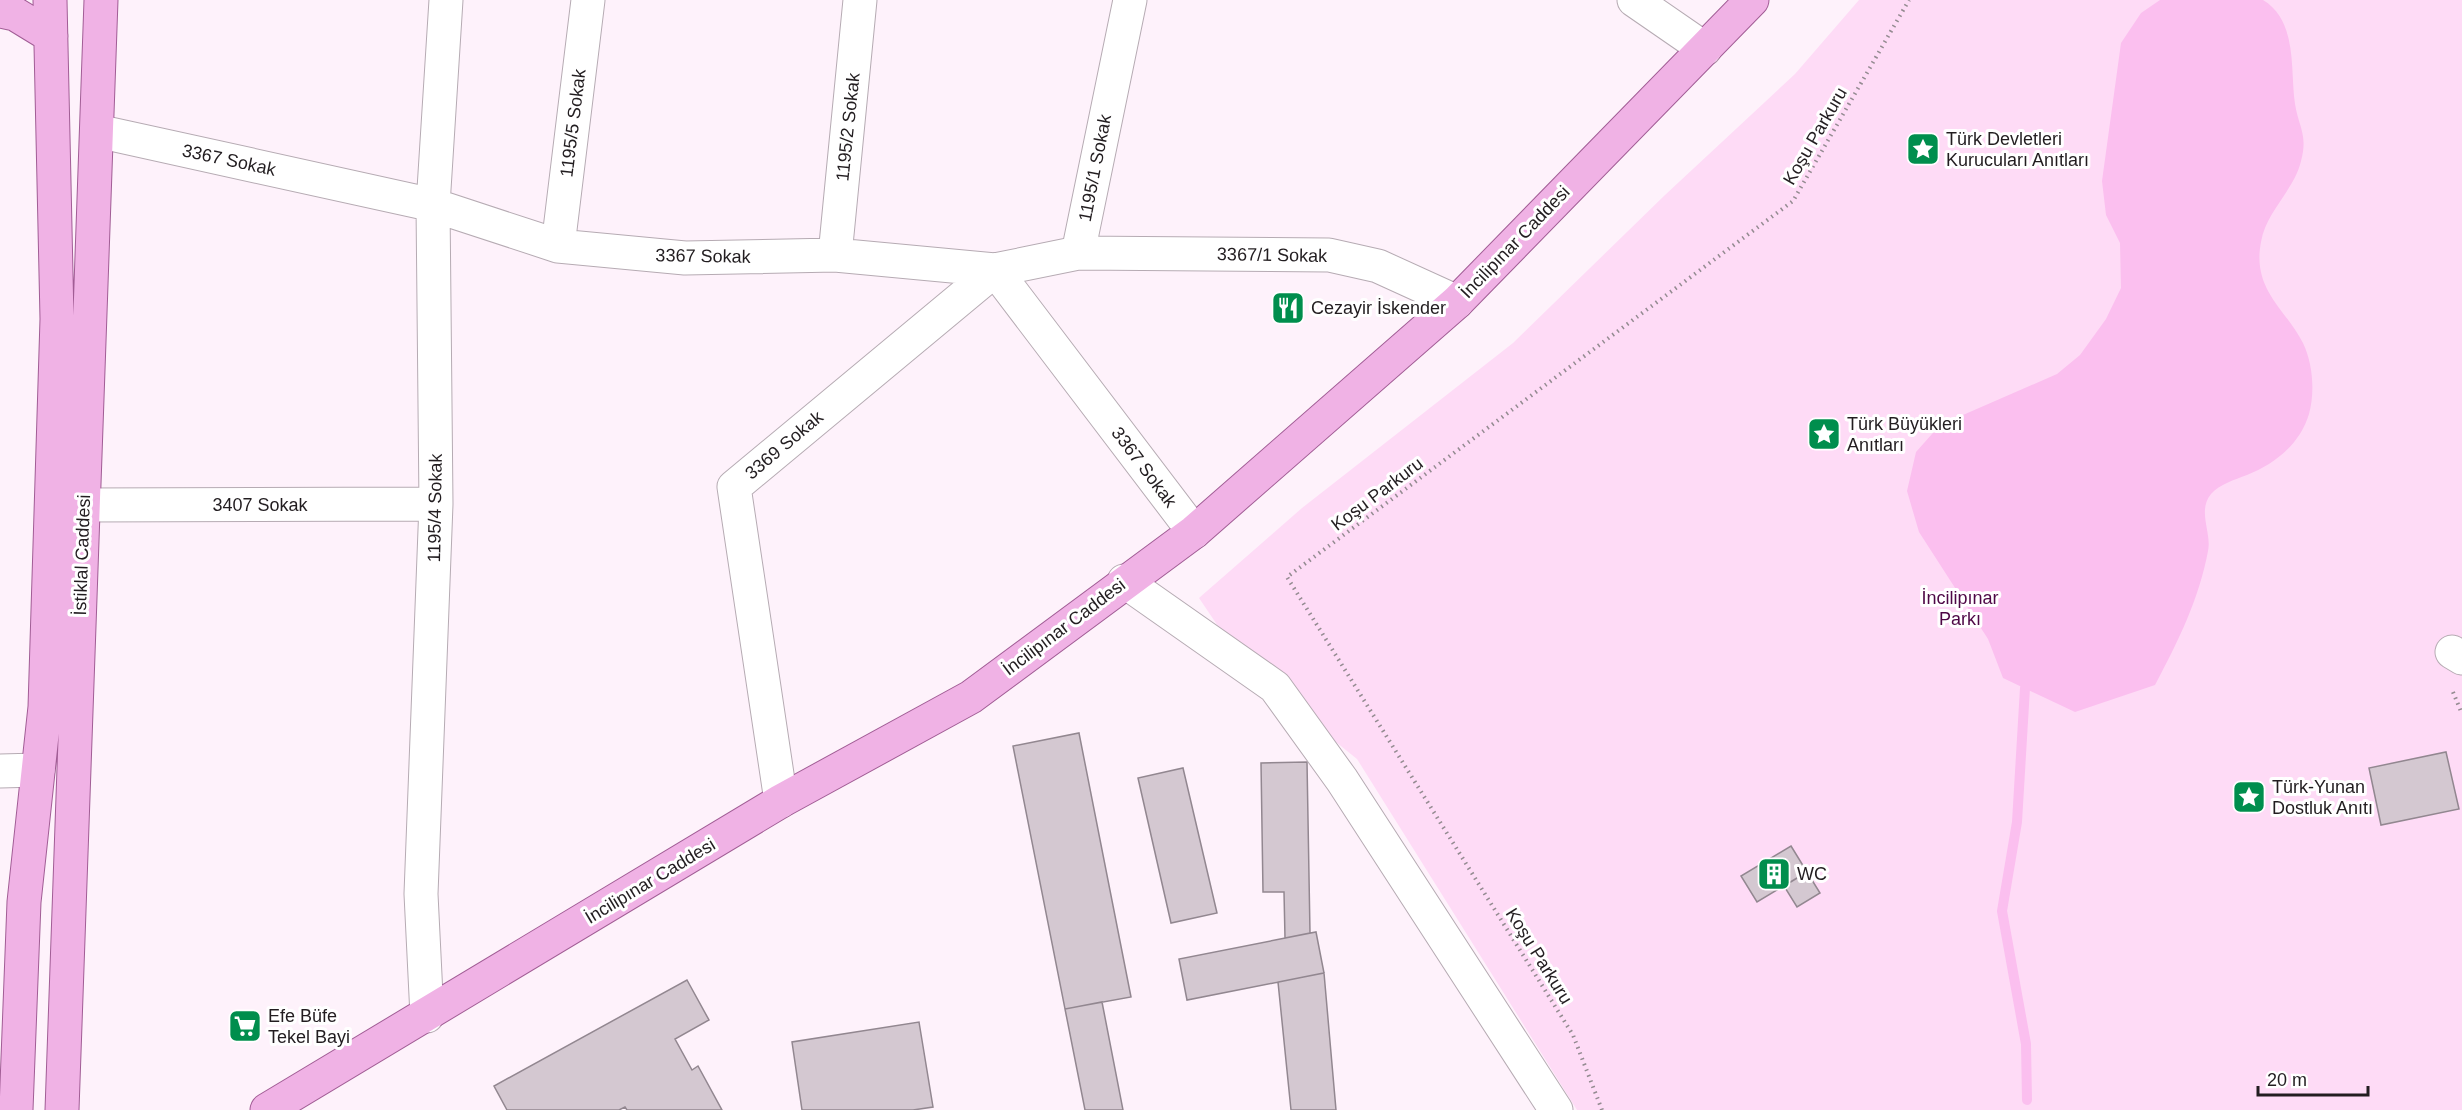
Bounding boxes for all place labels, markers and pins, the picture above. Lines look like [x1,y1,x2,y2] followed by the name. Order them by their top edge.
[1946,129,2089,170] place label: Türk Devletleri Kurucuları Anıtları
[1905,131,1941,167] place icon: Türk Devletleri Kurucuları Anıtları
[1270,290,1306,326] restaurant icon: Cezayir İskender
[1311,298,1446,318] place label: Cezayir İskender
[1847,414,1962,455] place label: Türk Büyükleri Anıtları
[1806,416,1842,452] place icon: Türk Büyükleri Anıtları
[2272,777,2373,818] place label: Türk-Yunan Dostluk Anıtı
[2231,779,2267,815] place icon: Türk-Yunan Dostluk Anıtı
[1756,856,1792,892] building icon: WC
[1797,864,1827,884] place label: WC
[268,1006,350,1047] place label: Efe Büfe Tekel Bayi
[227,1008,263,1044] supermarket icon: Efe Büfe Tekel Bayi

